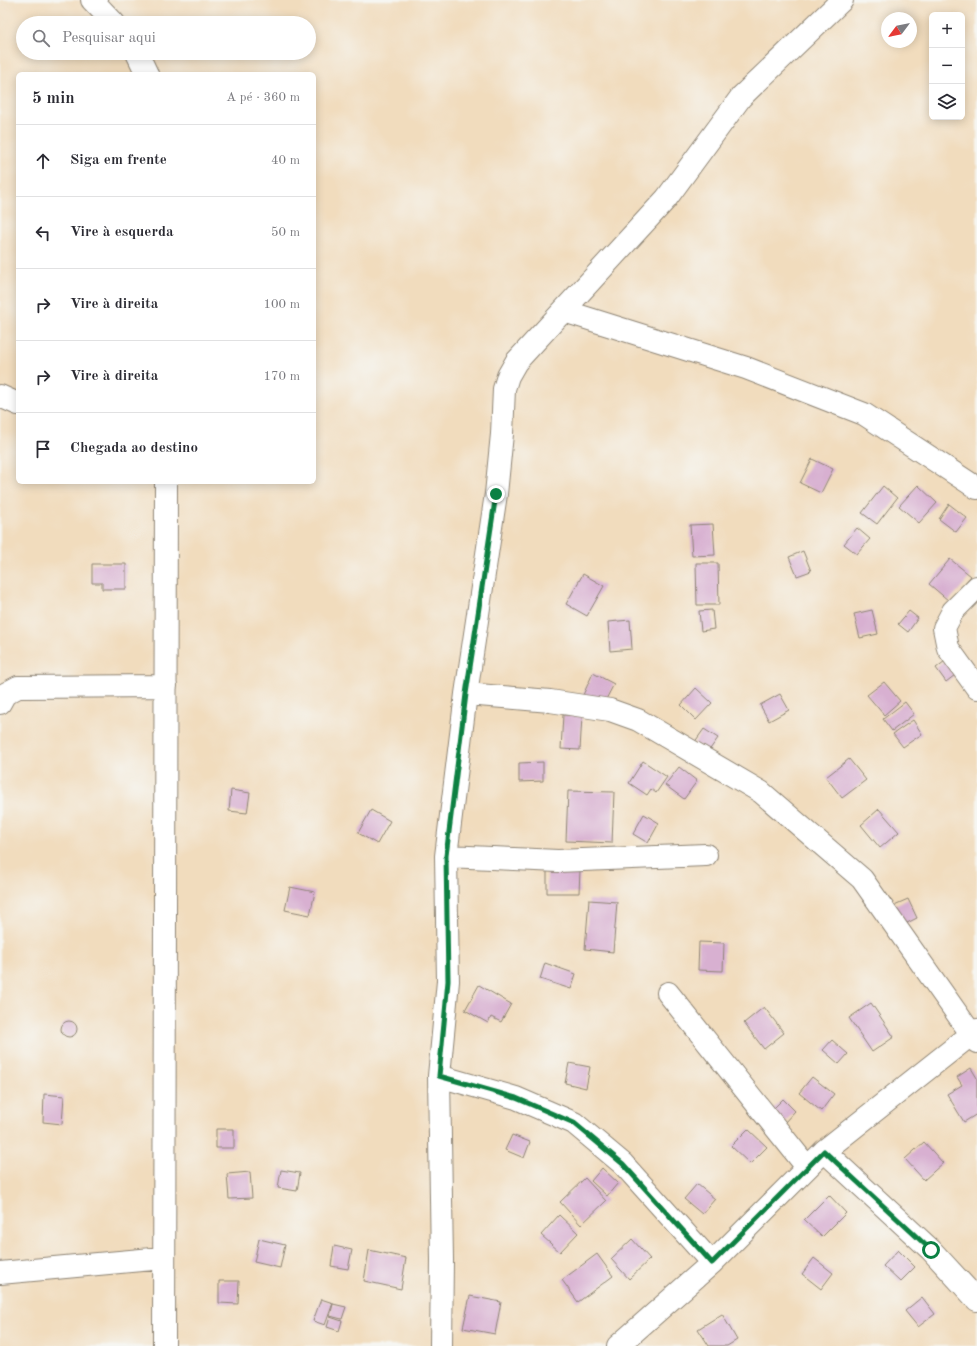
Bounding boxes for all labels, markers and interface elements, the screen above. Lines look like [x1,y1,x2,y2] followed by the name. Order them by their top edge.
[881,12,917,48] north arrow
[929,12,965,120] map controls
[929,12,965,48] button: +
[16,16,316,60] search box
[30,27,52,49] icon: search
[62,31,156,46] text: Pesquisar aqui
[929,48,965,84] button: −
[929,84,965,120] button: layers
[32,90,75,107] text: 5 min
[226,91,300,104] text: A pé · 360 m
[32,150,54,172] icon: ahead
[70,153,167,168] text: Siga em frente
[271,154,300,167] text: 40 m
[32,222,54,244] icon: left
[70,225,174,240] text: Vire à esquerda
[271,226,300,239] text: 50 m
[32,294,54,316] icon: right
[70,297,158,312] text: Vire à direita
[263,298,300,311] text: 100 m
[32,366,54,388] icon: right
[70,369,158,384] text: Vire à direita
[263,370,300,383] text: 170 m
[32,438,54,460] icon: arrive
[70,441,198,456] text: Chegada ao destino
[487,485,505,503] route end
[922,1241,940,1259] route start

